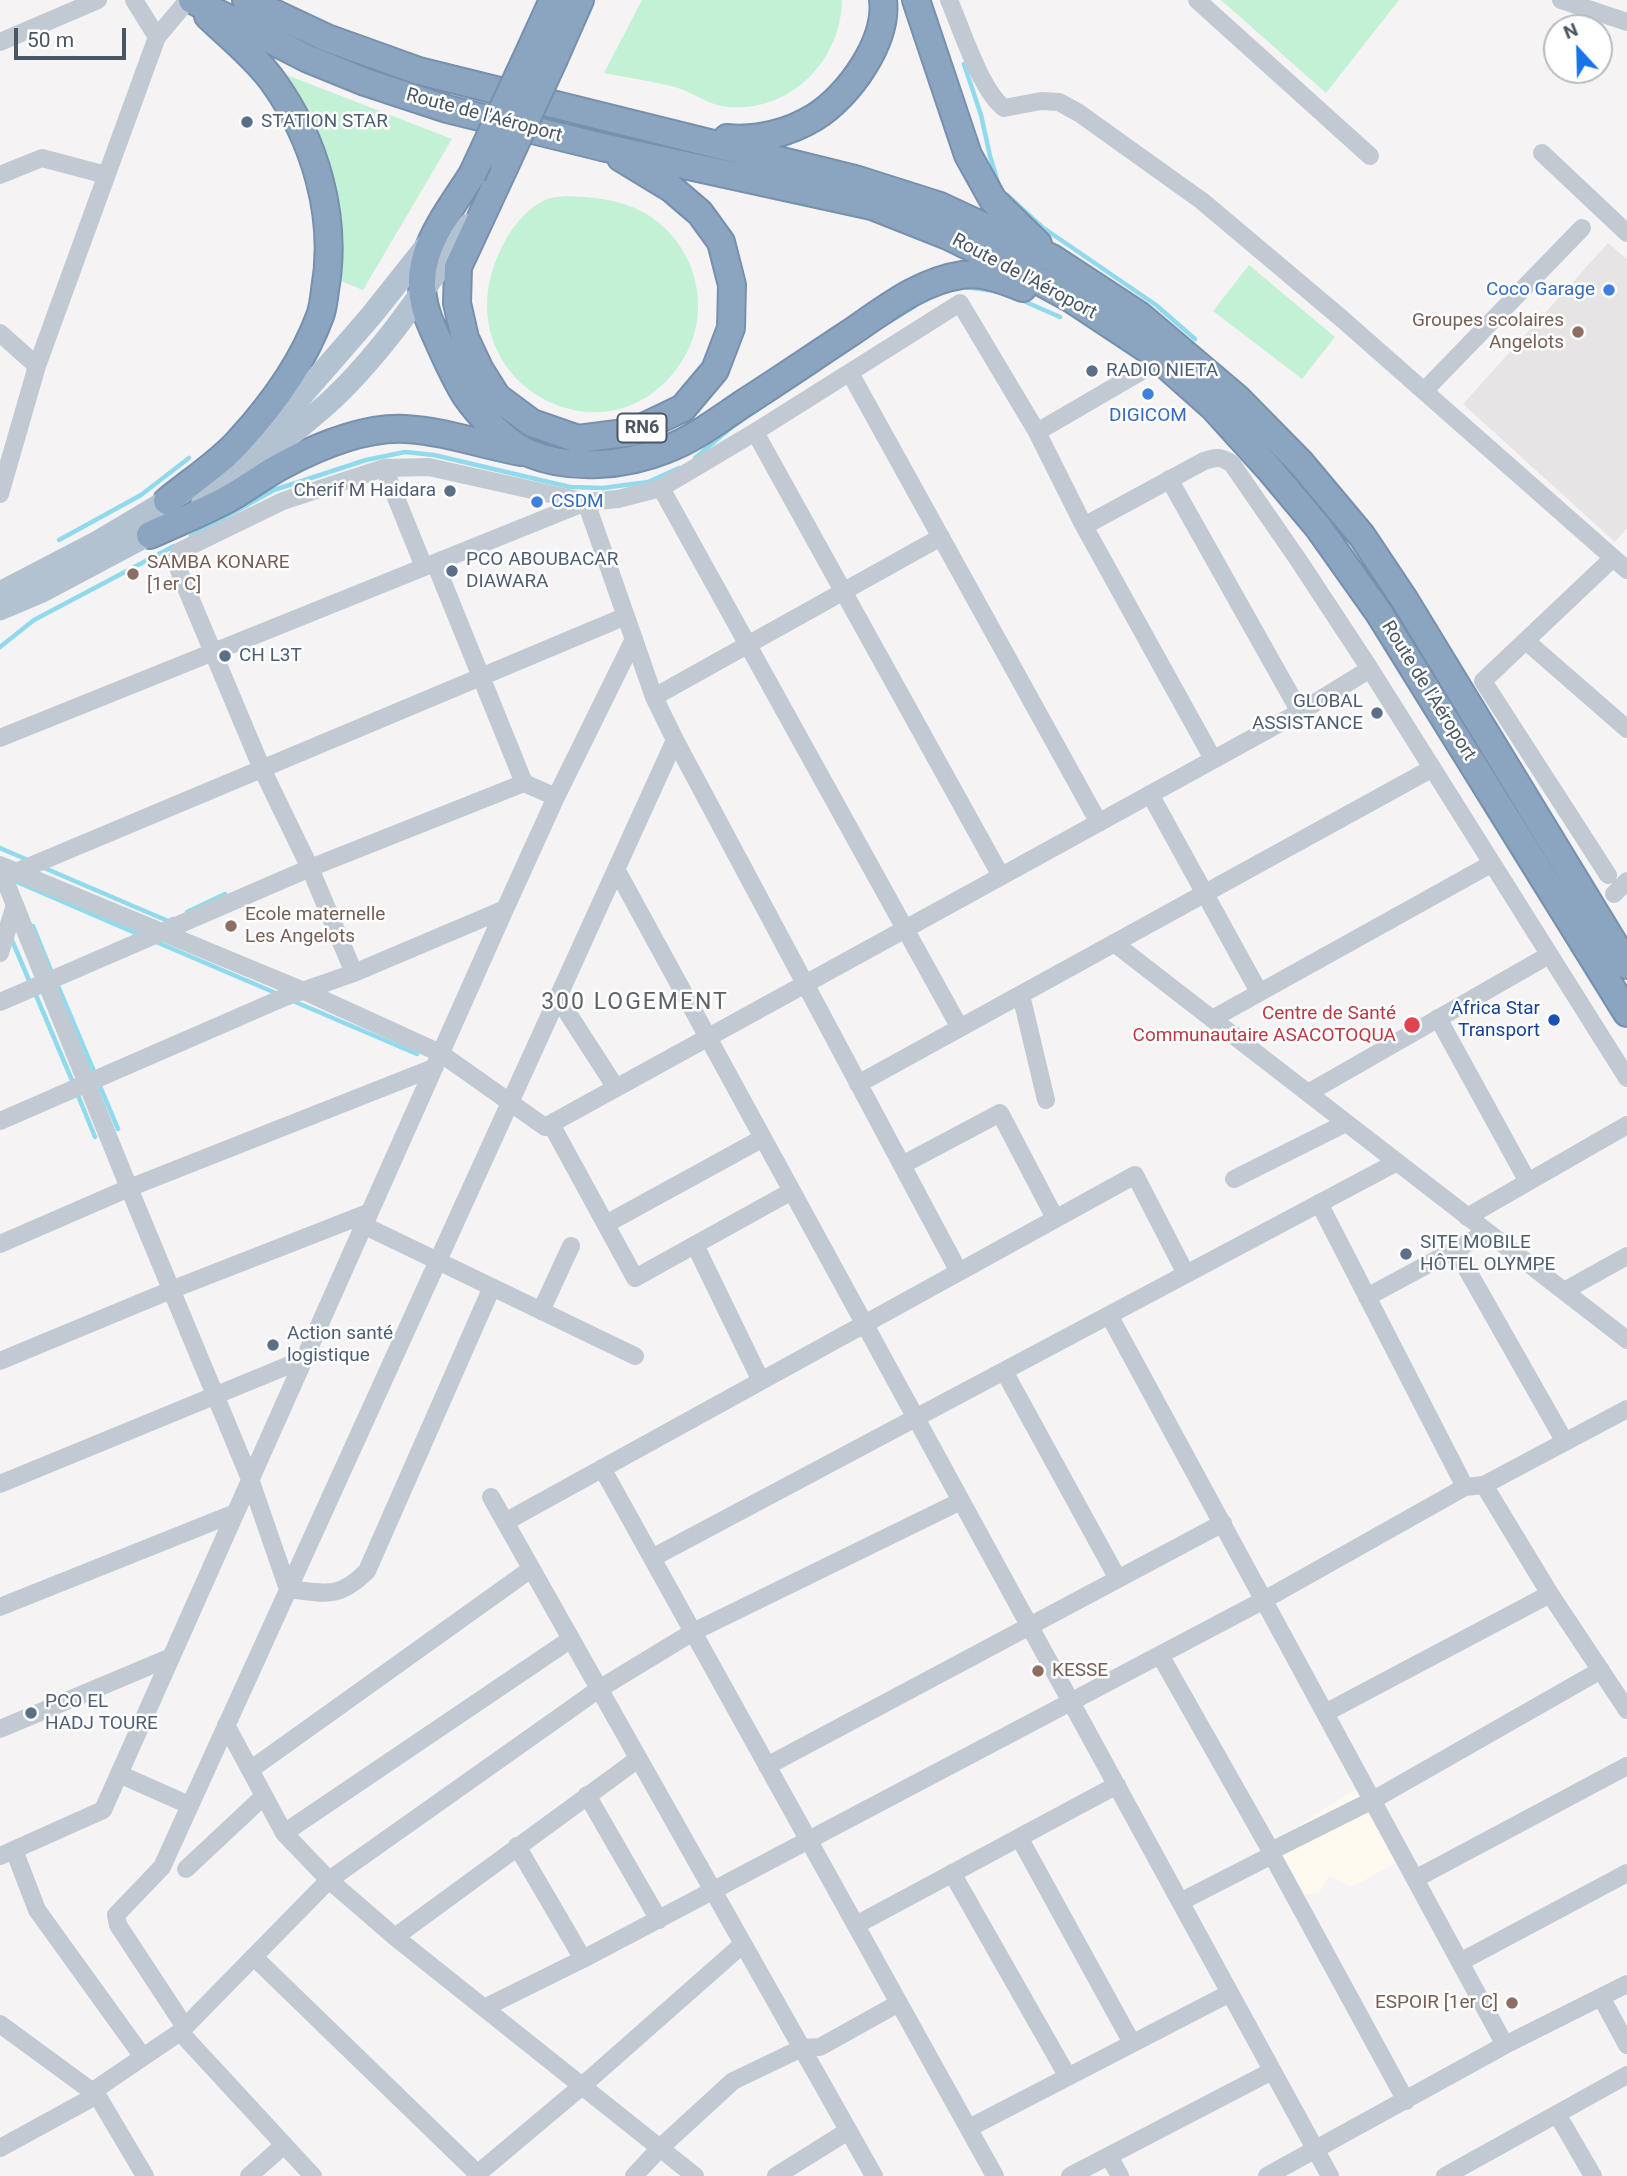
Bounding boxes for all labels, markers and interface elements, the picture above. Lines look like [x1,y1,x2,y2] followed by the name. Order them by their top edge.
[18,14,130,58] scale bar
[1543,14,1613,84] north arrow
[1560,18,1581,44] text: N
[27,28,74,52] text: 50 m
[404,84,564,148] street label: Route de l'Aéroport
[261,111,388,133] place label: STATION STAR
[239,114,255,130] marker: STATION STAR
[948,229,1100,325] street label: Route de l'Aéroport
[1486,279,1595,301] place label: Coco Garage
[1601,282,1617,298] marker: Coco Garage
[1412,310,1564,354] place label: Groupes scolaires Angelots
[1570,324,1586,340] marker: Groupes scolaires Angelots
[1106,360,1218,382] place label: RADIO NIETA
[1084,363,1100,379] marker: RADIO NIETA
[1140,386,1156,402] marker: DIGICOM
[1109,405,1187,427] place label: DIGICOM
[618,414,666,442] road number: RN6
[293,480,436,502] place label: Cherif M Haidara
[442,483,458,499] marker: Cherif M Haidara
[551,491,604,513] place label: CSDM
[529,494,545,510] marker: CSDM
[466,549,618,593] place label: PCO ABOUBACAR DIAWARA
[147,552,290,596] place label: SAMBA KONARE [1er C]
[444,563,460,579] marker: PCO ABOUBACAR DIAWARA
[125,566,141,582] marker: SAMBA KONARE [1er C]
[1376,617,1480,765] street label: Route de l'Aéroport
[239,645,302,667] place label: CH L3T
[217,648,233,664] marker: CH L3T
[1252,691,1363,735] place label: GLOBAL ASSISTANCE
[1369,705,1385,721] marker: GLOBAL ASSISTANCE
[245,904,385,948] place label: Ecole maternelle Les Angelots
[223,918,239,934] marker: Ecole maternelle Les Angelots
[543,989,727,1017] district label: 300 LOGEMENT
[1451,998,1540,1042] place label: Africa Star Transport
[1133,1003,1396,1047] place label: Centre de Santé Communautaire ASACOTOQUA
[1546,1012,1562,1028] marker: Africa Star Transport
[1402,1015,1422,1035] marker: Centre de Santé Communautaire ASACOTOQUA
[1420,1232,1555,1276] place label: SITE MOBILE HÔTEL OLYMPE
[1398,1246,1414,1262] marker: SITE MOBILE HÔTEL OLYMPE
[287,1323,393,1367] place label: Action santé logistique
[265,1337,281,1353] marker: Action santé logistique
[1052,1660,1108,1682] place label: KESSE
[1030,1663,1046,1679] marker: KESSE
[45,1691,158,1735] place label: PCO EL HADJ TOURE
[23,1705,39,1721] marker: PCO EL HADJ TOURE
[1375,1992,1498,2014] place label: ESPOIR [1er C]
[1504,1995,1520,2011] marker: ESPOIR [1er C]

